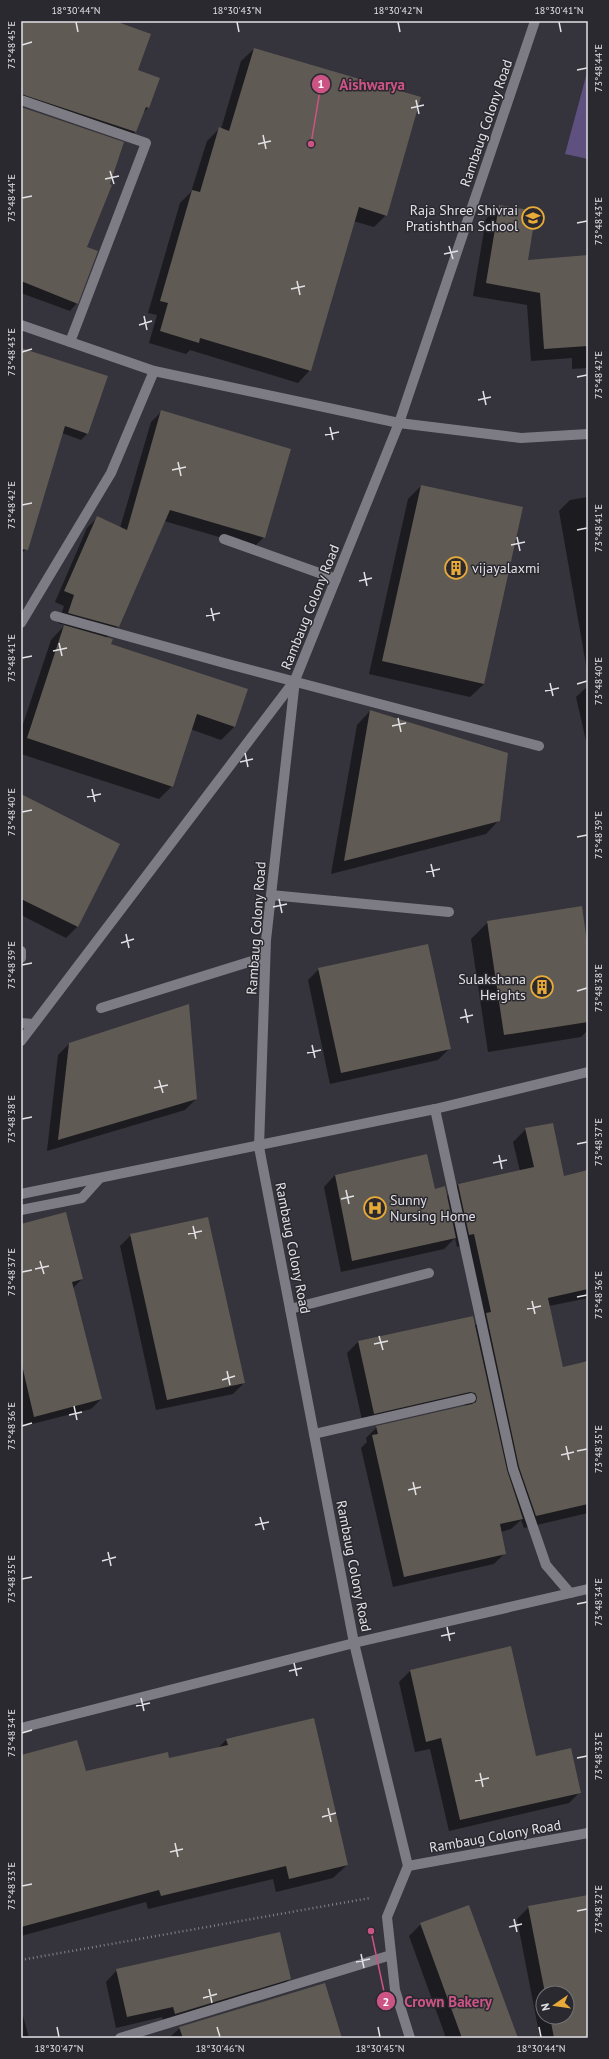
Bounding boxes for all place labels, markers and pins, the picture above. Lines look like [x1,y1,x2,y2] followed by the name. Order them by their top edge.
[311,71,413,98] callout: Aishwarya
[406,201,518,235] place label: Raja Shree Shivrai Pratishthan School
[520,205,546,231] school or university icon: Raja Shree Shivrai Pratishthan School
[443,555,469,581] building icon: vijayalaxmi
[472,559,540,577] place label: vijayalaxmi
[458,970,526,1004] place label: Sulakshana Heights
[529,974,555,1000] building icon: Sulakshana Heights
[390,1191,476,1225] place label: Sunny Nursing Home
[362,1195,388,1221] hospital icon: Sunny Nursing Home
[376,1988,500,2015] callout: Crown Bakery

